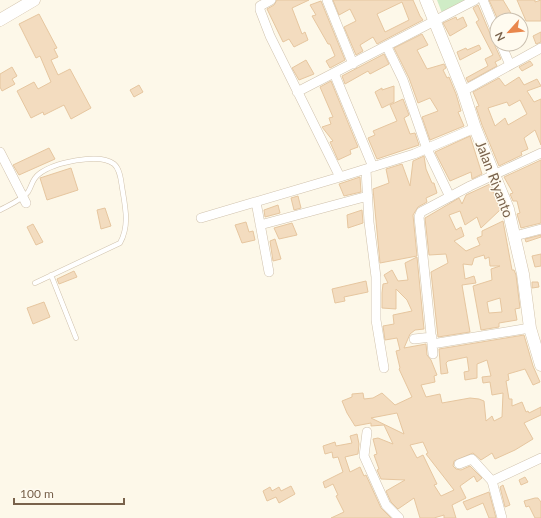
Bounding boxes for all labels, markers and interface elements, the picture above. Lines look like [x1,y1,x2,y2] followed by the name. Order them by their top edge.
[489,12,529,52] north arrow
[492,30,507,43] text: N
[473,138,517,220] street label: Jalan Riyanto
[14,480,124,506] scale bar
[20,486,54,501] text: 100 m

